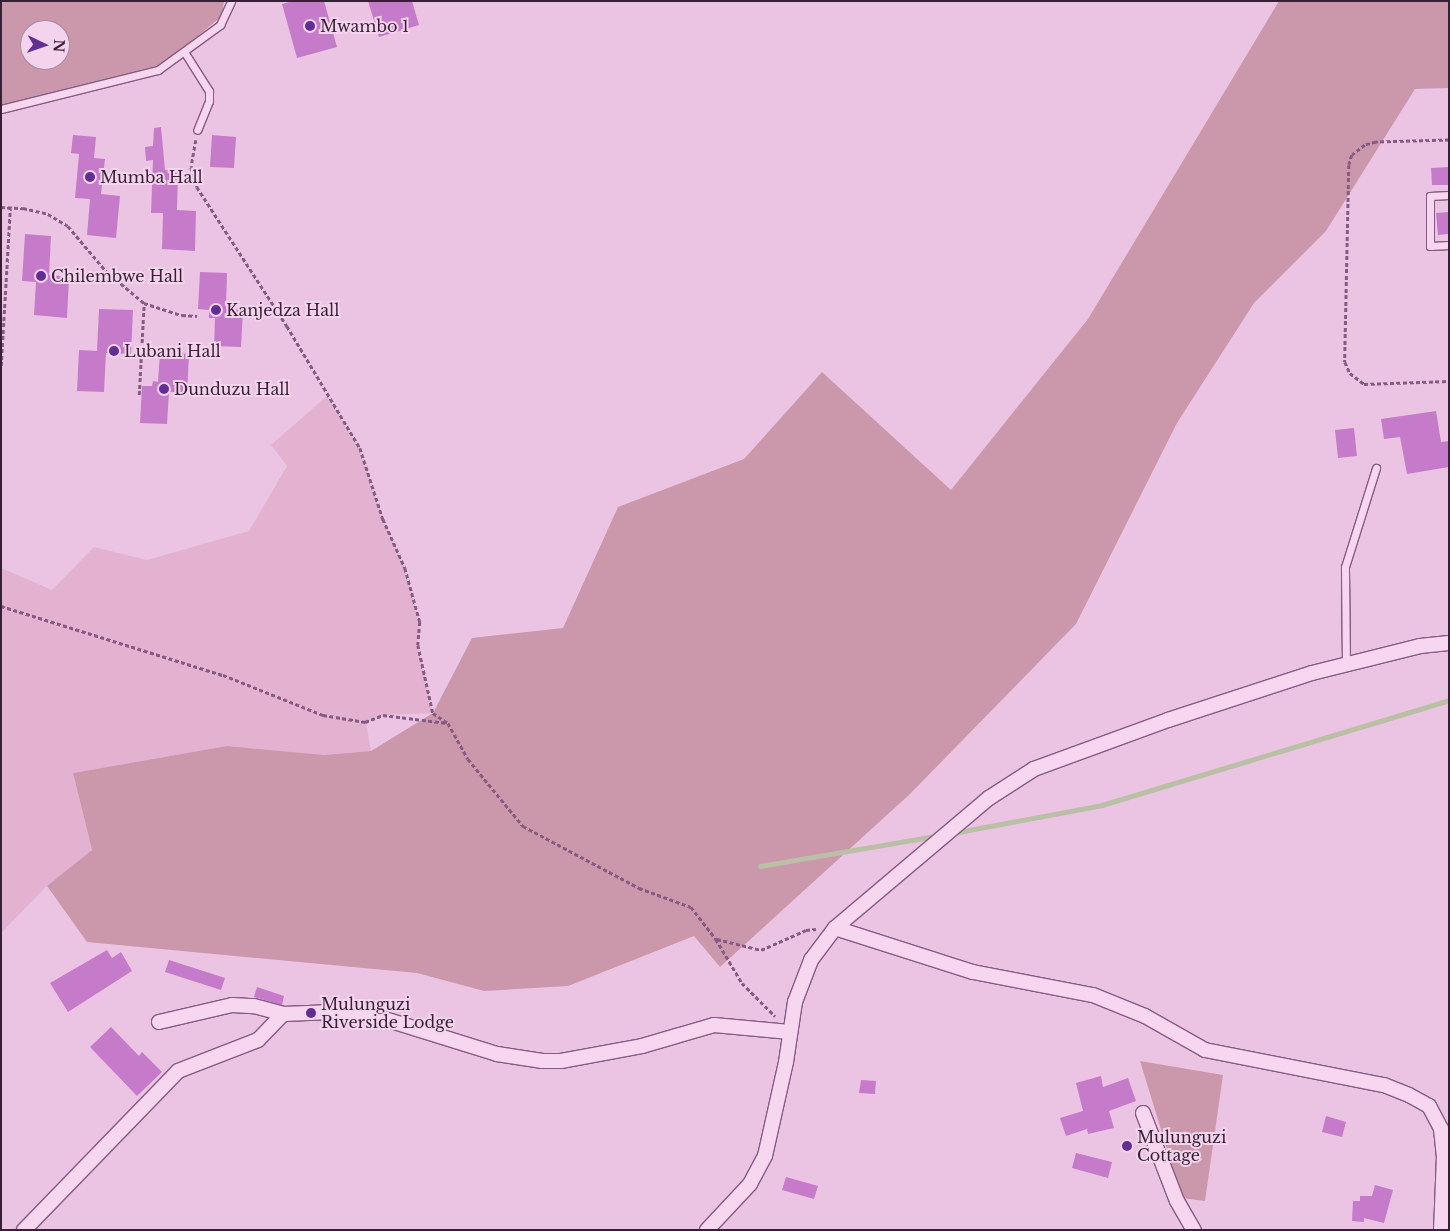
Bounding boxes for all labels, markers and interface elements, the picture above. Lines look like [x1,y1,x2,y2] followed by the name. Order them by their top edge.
[320,16,409,36] place label: Mwambo 1
[20,20,70,70] north arrow
[304,20,316,32] marker: Mwambo 1
[50,39,68,53] text: N
[100,167,203,187] place label: Mumba Hall
[84,171,96,183] marker: Mumba Hall
[51,266,183,286] place label: Chilembwe Hall
[35,270,47,282] marker: Chilembwe Hall
[226,300,340,320] place label: Kanjedza Hall
[210,304,222,316] marker: Kanjedza Hall
[124,341,221,361] place label: Lubani Hall
[108,345,120,357] marker: Lubani Hall
[174,379,290,399] place label: Dunduzu Hall
[158,383,170,395] marker: Dunduzu Hall
[321,994,454,1032] place label: Mulunguzi Riverside Lodge
[305,1007,317,1019] marker: Mulunguzi Riverside Lodge
[1137,1127,1226,1165] place label: Mulunguzi Cottage
[1121,1140,1133,1152] marker: Mulunguzi Cottage

